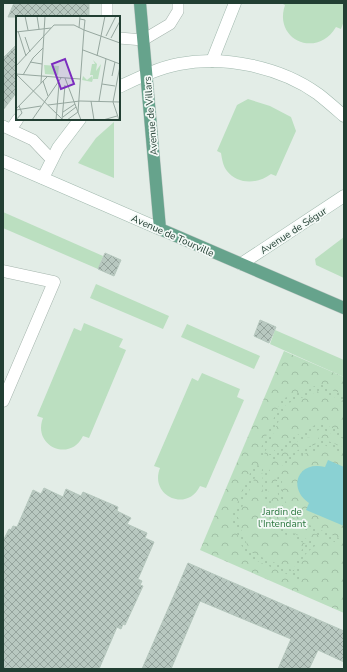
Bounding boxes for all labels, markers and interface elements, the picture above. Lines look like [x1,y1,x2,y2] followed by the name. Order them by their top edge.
[16,16,120,120] inset map
[141,76,161,156] street label: Avenue de Villars
[258,204,330,258] street label: Avenue de Ségur
[129,211,216,260] street label: Avenue de Tourville
[258,505,306,531] park label: Jardin de l'Intendant

